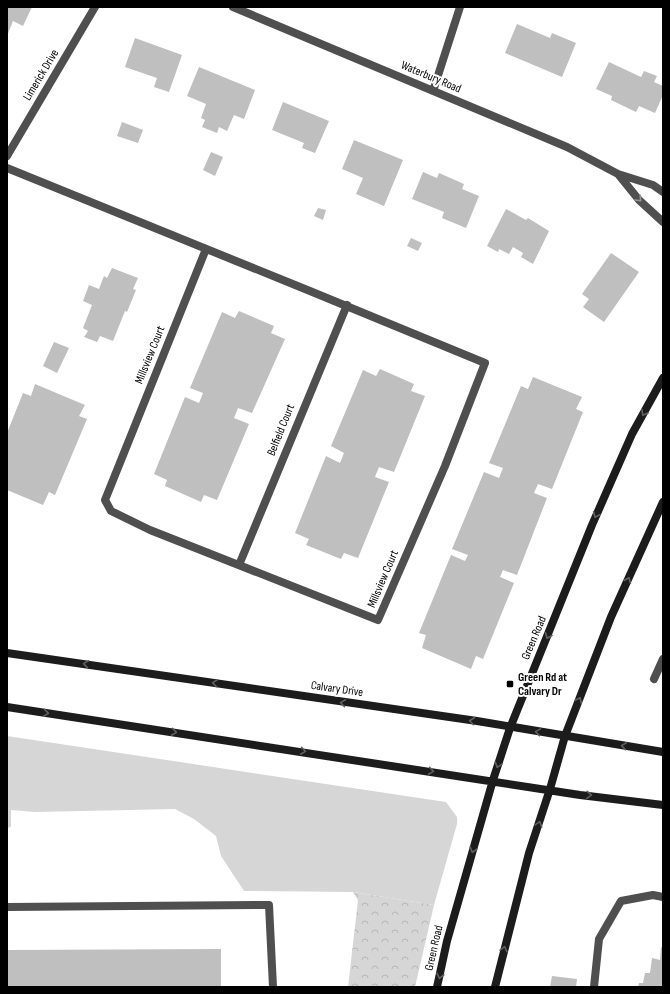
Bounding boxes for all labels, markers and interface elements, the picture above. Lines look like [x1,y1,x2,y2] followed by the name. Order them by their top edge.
[20,47,62,103] street label: Limerick Drive
[399,58,463,96] street label: Waterbury Road
[634,194,642,202] one-way arrow
[132,323,169,386] street label: Millsview Court
[264,402,298,458] street label: Belfield Court
[642,408,649,416] one-way arrow
[593,511,601,519] one-way arrow
[364,548,402,610] street label: Millsview Court
[623,576,631,583] one-way arrow
[518,614,550,662] street label: Green Road
[545,631,553,639] one-way arrow
[83,660,89,669] one-way arrow
[518,670,567,699] place label: Green Rd at Calvary Dr
[310,678,364,700] street label: Calvary Drive
[212,679,218,688] one-way arrow
[505,679,515,689] marker: Green Rd at Calvary Dr
[574,697,582,705] one-way arrow
[340,699,347,708] one-way arrow
[42,708,49,717] one-way arrow
[469,716,475,725] one-way arrow
[171,727,177,736] one-way arrow
[535,728,541,737] one-way arrow
[621,742,627,751] one-way arrow
[300,747,306,755] one-way arrow
[494,761,503,768] one-way arrow
[428,766,434,775] one-way arrow
[586,791,592,799] one-way arrow
[534,820,543,827] one-way arrow
[469,846,478,853] one-way arrow
[422,924,446,972] street label: Green Road
[499,946,507,952] one-way arrow
[436,972,444,979] one-way arrow

